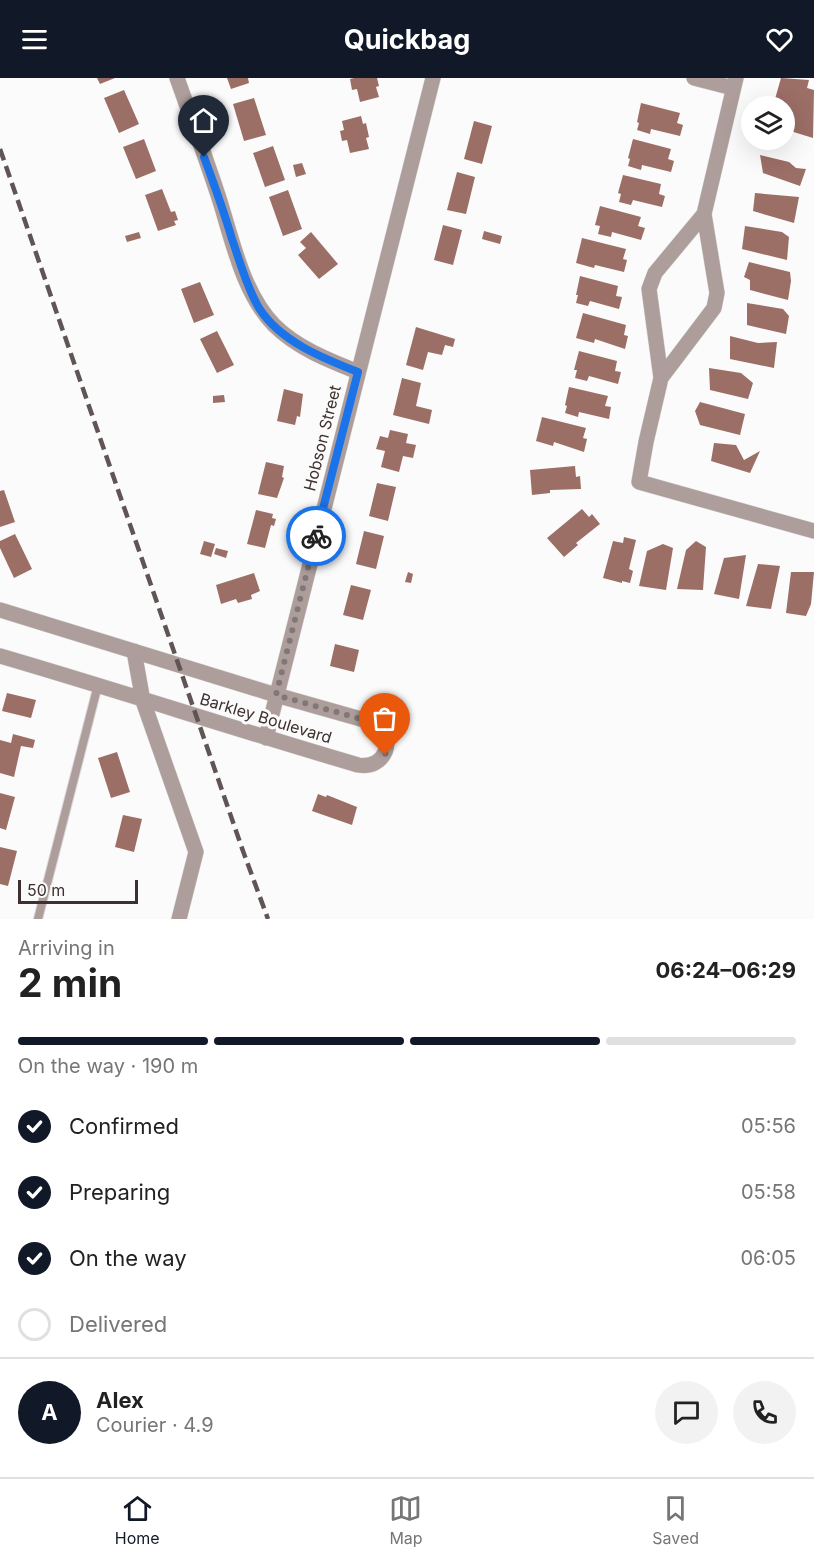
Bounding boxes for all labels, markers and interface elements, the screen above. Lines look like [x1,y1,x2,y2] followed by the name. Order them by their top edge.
[18,23,51,56] icon: menu
[344,23,470,56] text: Quickbag
[763,23,796,56] icon: heart
[178,95,229,157] pin
[741,96,795,150] map controls
[741,96,795,150] button: layers
[187,104,220,137] icon: home
[299,383,345,493] street label: Hobson Street
[286,506,346,566] courier
[300,520,333,553] icon: bike
[198,688,334,748] street label: Barkley Boulevard
[359,693,410,755] pin
[368,702,401,735] icon: bag
[18,877,138,905] scale bar
[27,880,65,900] text: 50 m
[18,936,115,960] text: Arriving in
[656,957,796,983] text: 06:24–06:29
[18,959,122,1006] text: 2 min
[18,1054,198,1078] text: On the way · 190 m
[18,1110,51,1143] icon: check
[69,1113,179,1139] text: Confirmed
[741,1114,796,1138] text: 05:56
[18,1176,51,1209] icon: check
[69,1179,170,1205] text: Preparing
[741,1180,796,1204] text: 05:58
[18,1242,51,1275] icon: check
[69,1245,187,1271] text: On the way
[740,1246,796,1270] text: 06:05
[69,1311,167,1337] text: Delivered
[655,1381,718,1444] button: chat
[733,1381,796,1444] button: phone
[96,1387,144,1413] text: Alex
[41,1399,58,1425] text: A
[96,1413,214,1437] text: Courier · 4.9
[115,1492,160,1548] tab: Home
[389,1492,423,1548] tab: Map
[652,1492,699,1548] tab: Saved

